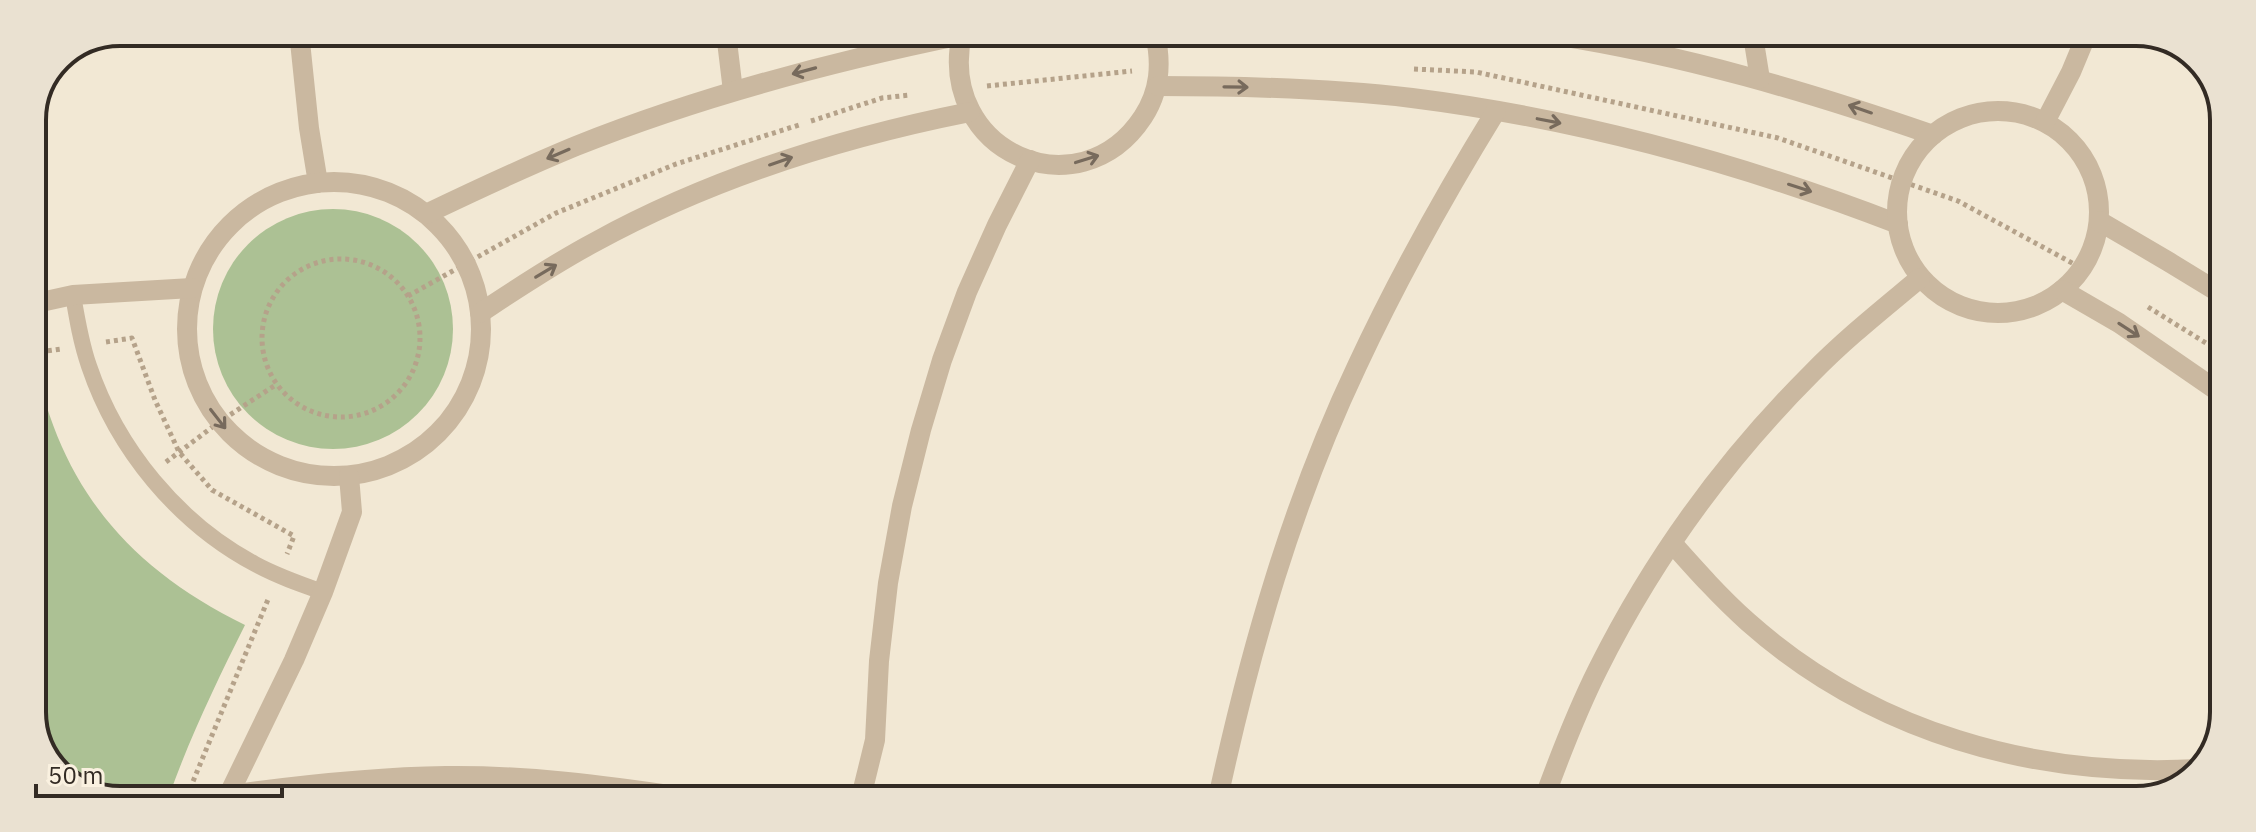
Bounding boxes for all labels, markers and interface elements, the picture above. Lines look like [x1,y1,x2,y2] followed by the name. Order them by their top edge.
[791,64,817,79] one-way arrow
[1222,79,1249,94] one-way arrow
[1847,101,1872,116] one-way arrow
[1536,114,1562,129] one-way arrow
[546,148,571,163] one-way arrow
[1074,150,1099,165] one-way arrow
[768,152,793,167] one-way arrow
[1788,181,1813,196] one-way arrow
[534,263,557,279] one-way arrow
[2117,323,2140,339] one-way arrow
[209,408,226,429] one-way arrow
[36,748,282,798] scale bar
[48,759,103,791] text: 50 m

